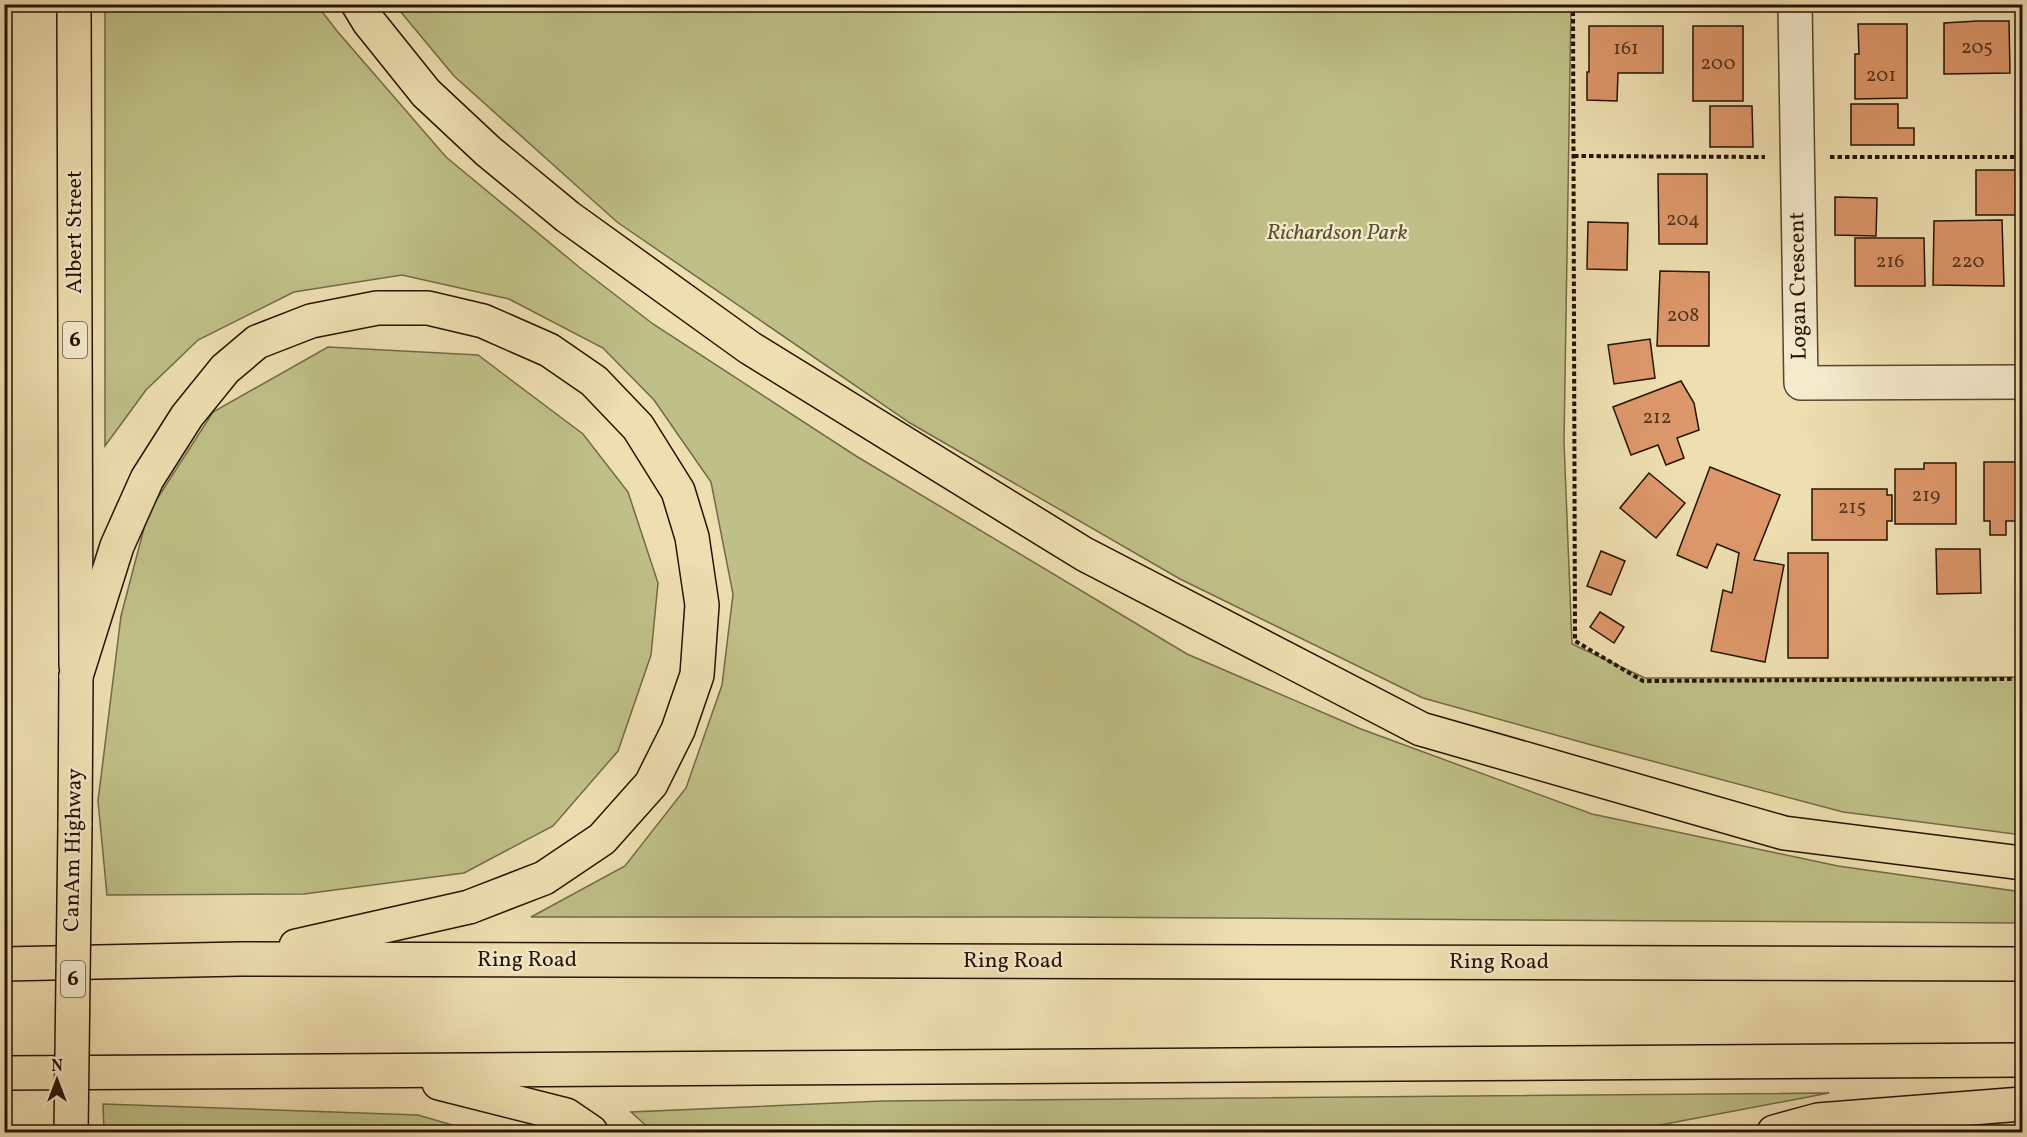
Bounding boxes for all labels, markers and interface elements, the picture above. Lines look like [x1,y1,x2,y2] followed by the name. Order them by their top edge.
[1961,34,1993,62] house number: 205
[1613,35,1639,63] house number: 161
[1701,50,1735,78] house number: 200
[1866,62,1896,90] house number: 201
[60,170,91,294] street label: Albert Street
[1666,206,1700,234] house number: 204
[1782,211,1816,360] street label: Logan Crescent
[1266,218,1408,249] park label: Richardson Park
[1876,248,1904,276] house number: 216
[1951,248,1985,276] house number: 220
[1667,302,1699,330] house number: 208
[63,322,87,358] road number: 6
[1642,404,1672,432] house number: 212
[1912,482,1940,510] house number: 219
[1838,494,1866,522] house number: 215
[57,768,91,932] street label: CanAm Highway
[477,945,577,976] street label: Ring Road
[963,946,1063,977] street label: Ring Road
[1449,947,1549,978] street label: Ring Road
[61,961,85,997] road number: 6
[27,1050,87,1110] north arrow
[51,1056,63,1078] text: N

